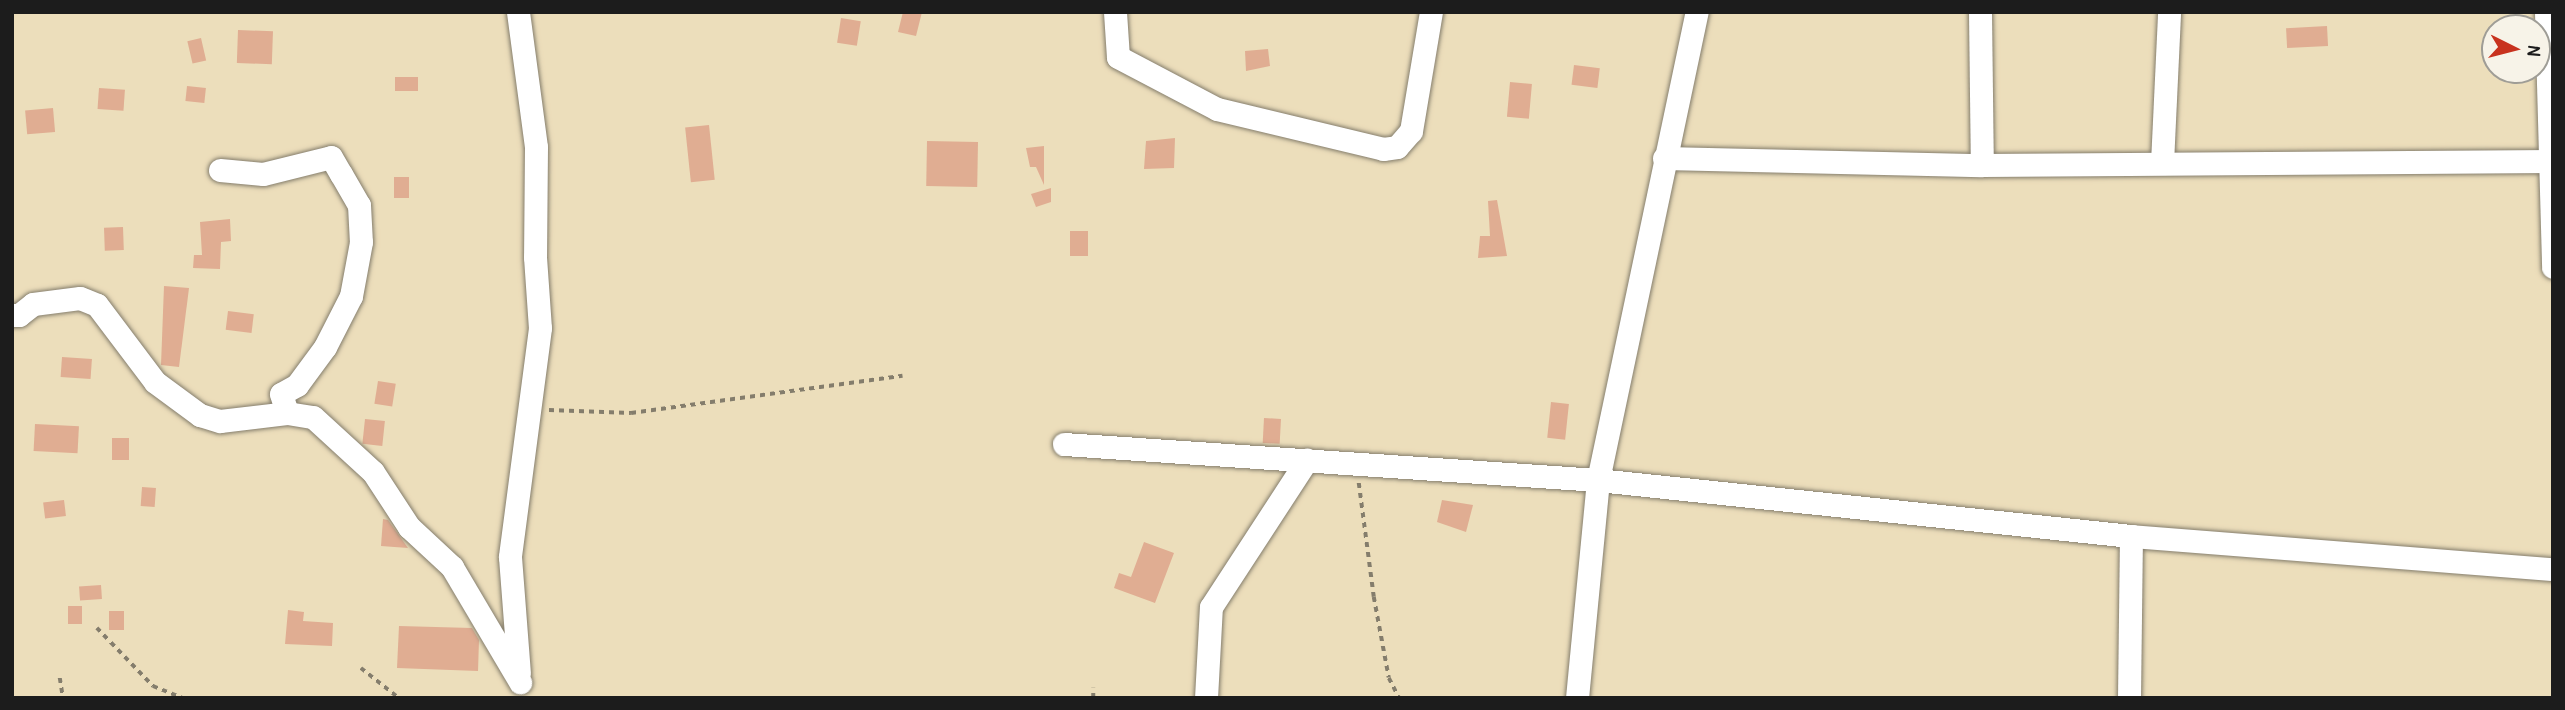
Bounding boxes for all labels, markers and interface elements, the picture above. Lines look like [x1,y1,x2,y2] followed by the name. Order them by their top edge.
[2481,14,2551,84] north arrow
[2521,45,2548,57] text: N

